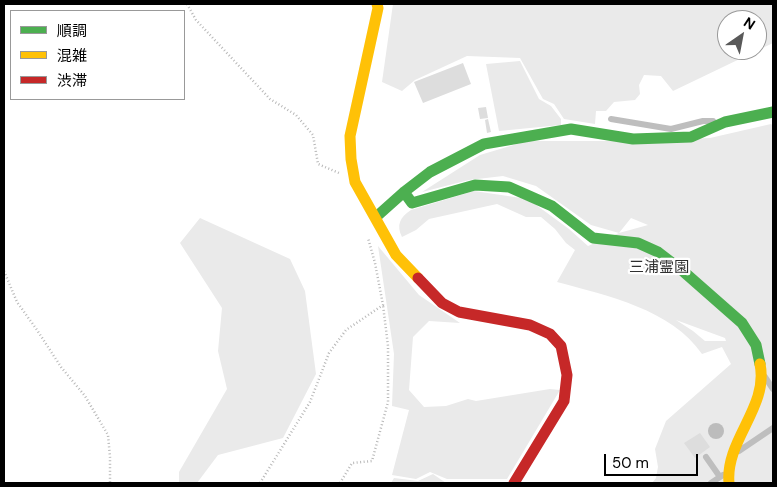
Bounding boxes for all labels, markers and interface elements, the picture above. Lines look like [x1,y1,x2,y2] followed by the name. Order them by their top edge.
[10,10,185,100] legend
[717,10,767,60] north arrow
[740,13,759,34] text: N
[57,21,87,41] text: 順調
[57,46,87,66] text: 混雑
[57,71,87,91] text: 渋滞
[629,259,689,277] park label: 三浦霊園
[607,444,701,476] scale bar
[612,453,649,473] text: 50 m

